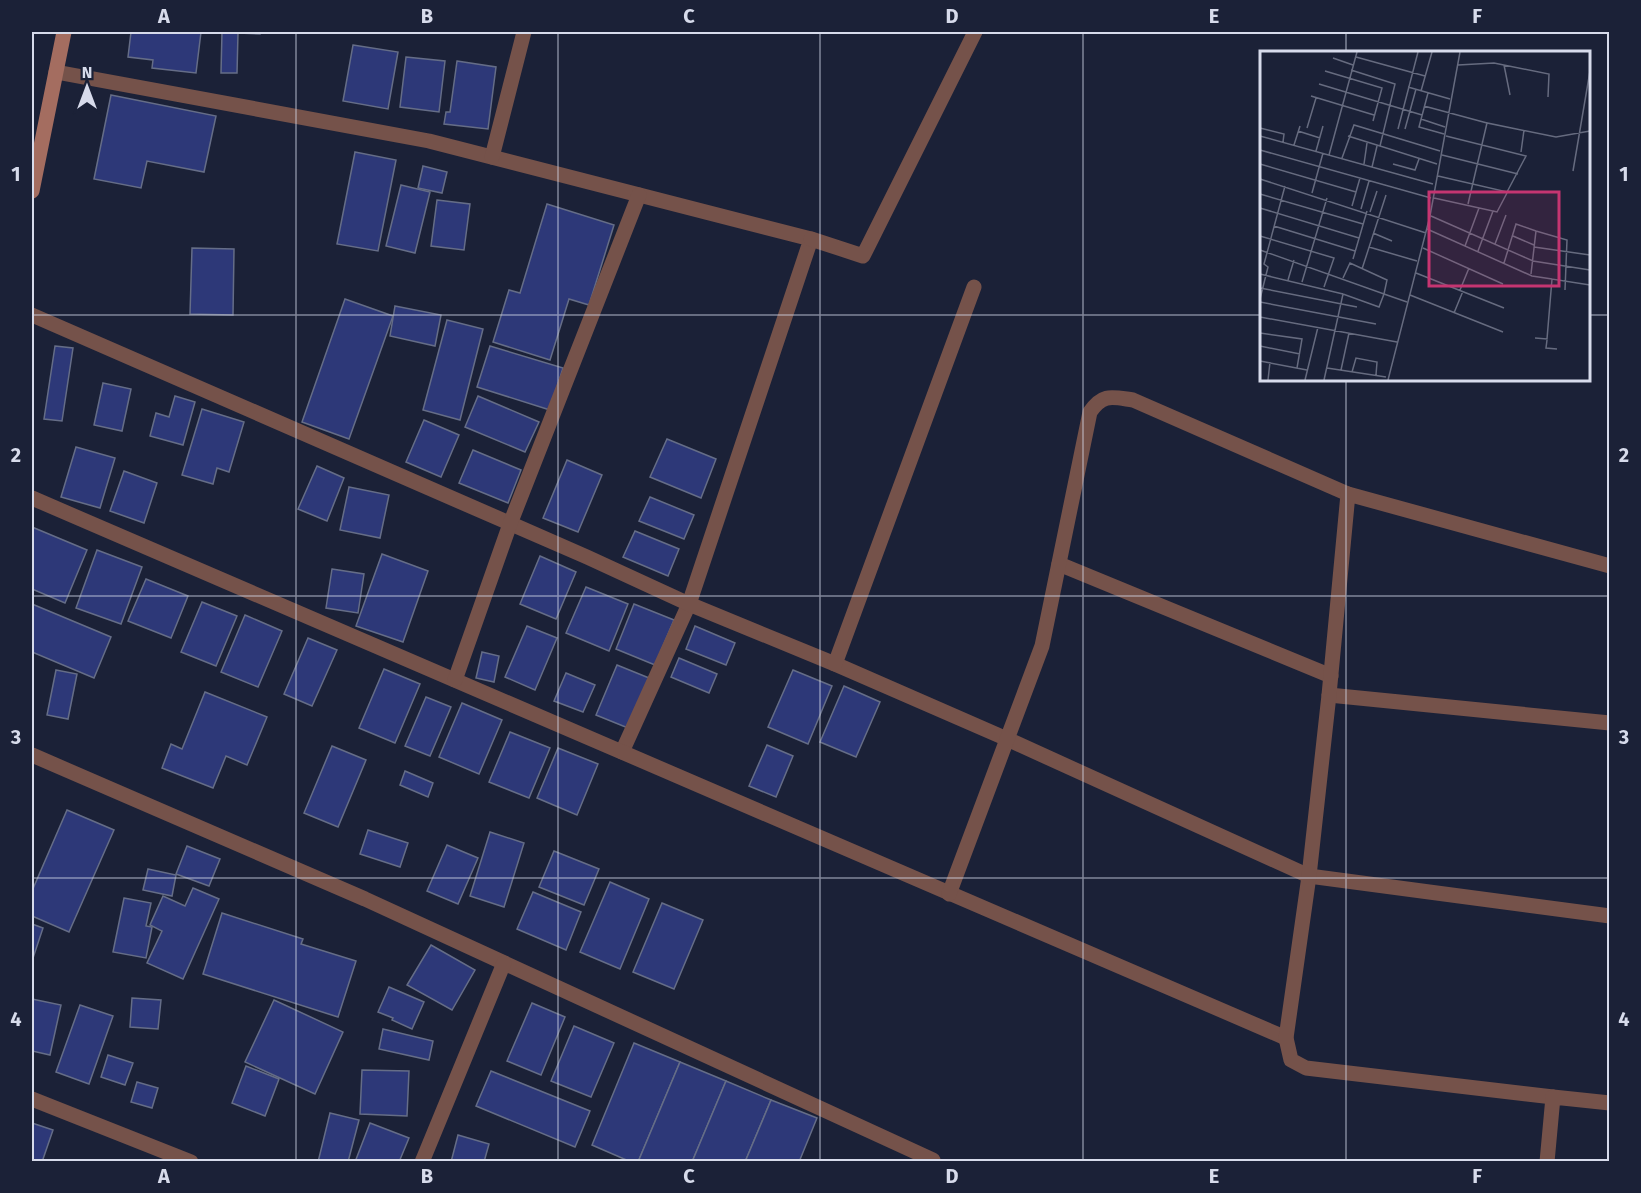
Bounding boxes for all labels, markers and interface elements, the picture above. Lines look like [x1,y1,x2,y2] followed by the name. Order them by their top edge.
[157,4,171,28] text: A
[421,4,433,28] text: B
[683,4,695,28] text: C
[945,4,959,28] text: D
[1209,4,1219,28] text: E
[1472,4,1482,28] text: F
[1260,51,1590,381] inset map
[57,57,117,117] north arrow
[82,63,92,82] text: N
[11,162,21,186] text: 1
[1619,162,1629,186] text: 1
[11,443,21,467] text: 2
[1619,443,1629,467] text: 2
[10,725,21,749] text: 3
[1618,725,1629,749] text: 3
[10,1007,22,1031] text: 4
[1618,1007,1630,1031] text: 4
[157,1164,171,1188] text: A
[421,1164,433,1188] text: B
[683,1164,695,1188] text: C
[945,1164,959,1188] text: D
[1209,1164,1219,1188] text: E
[1472,1164,1482,1188] text: F

